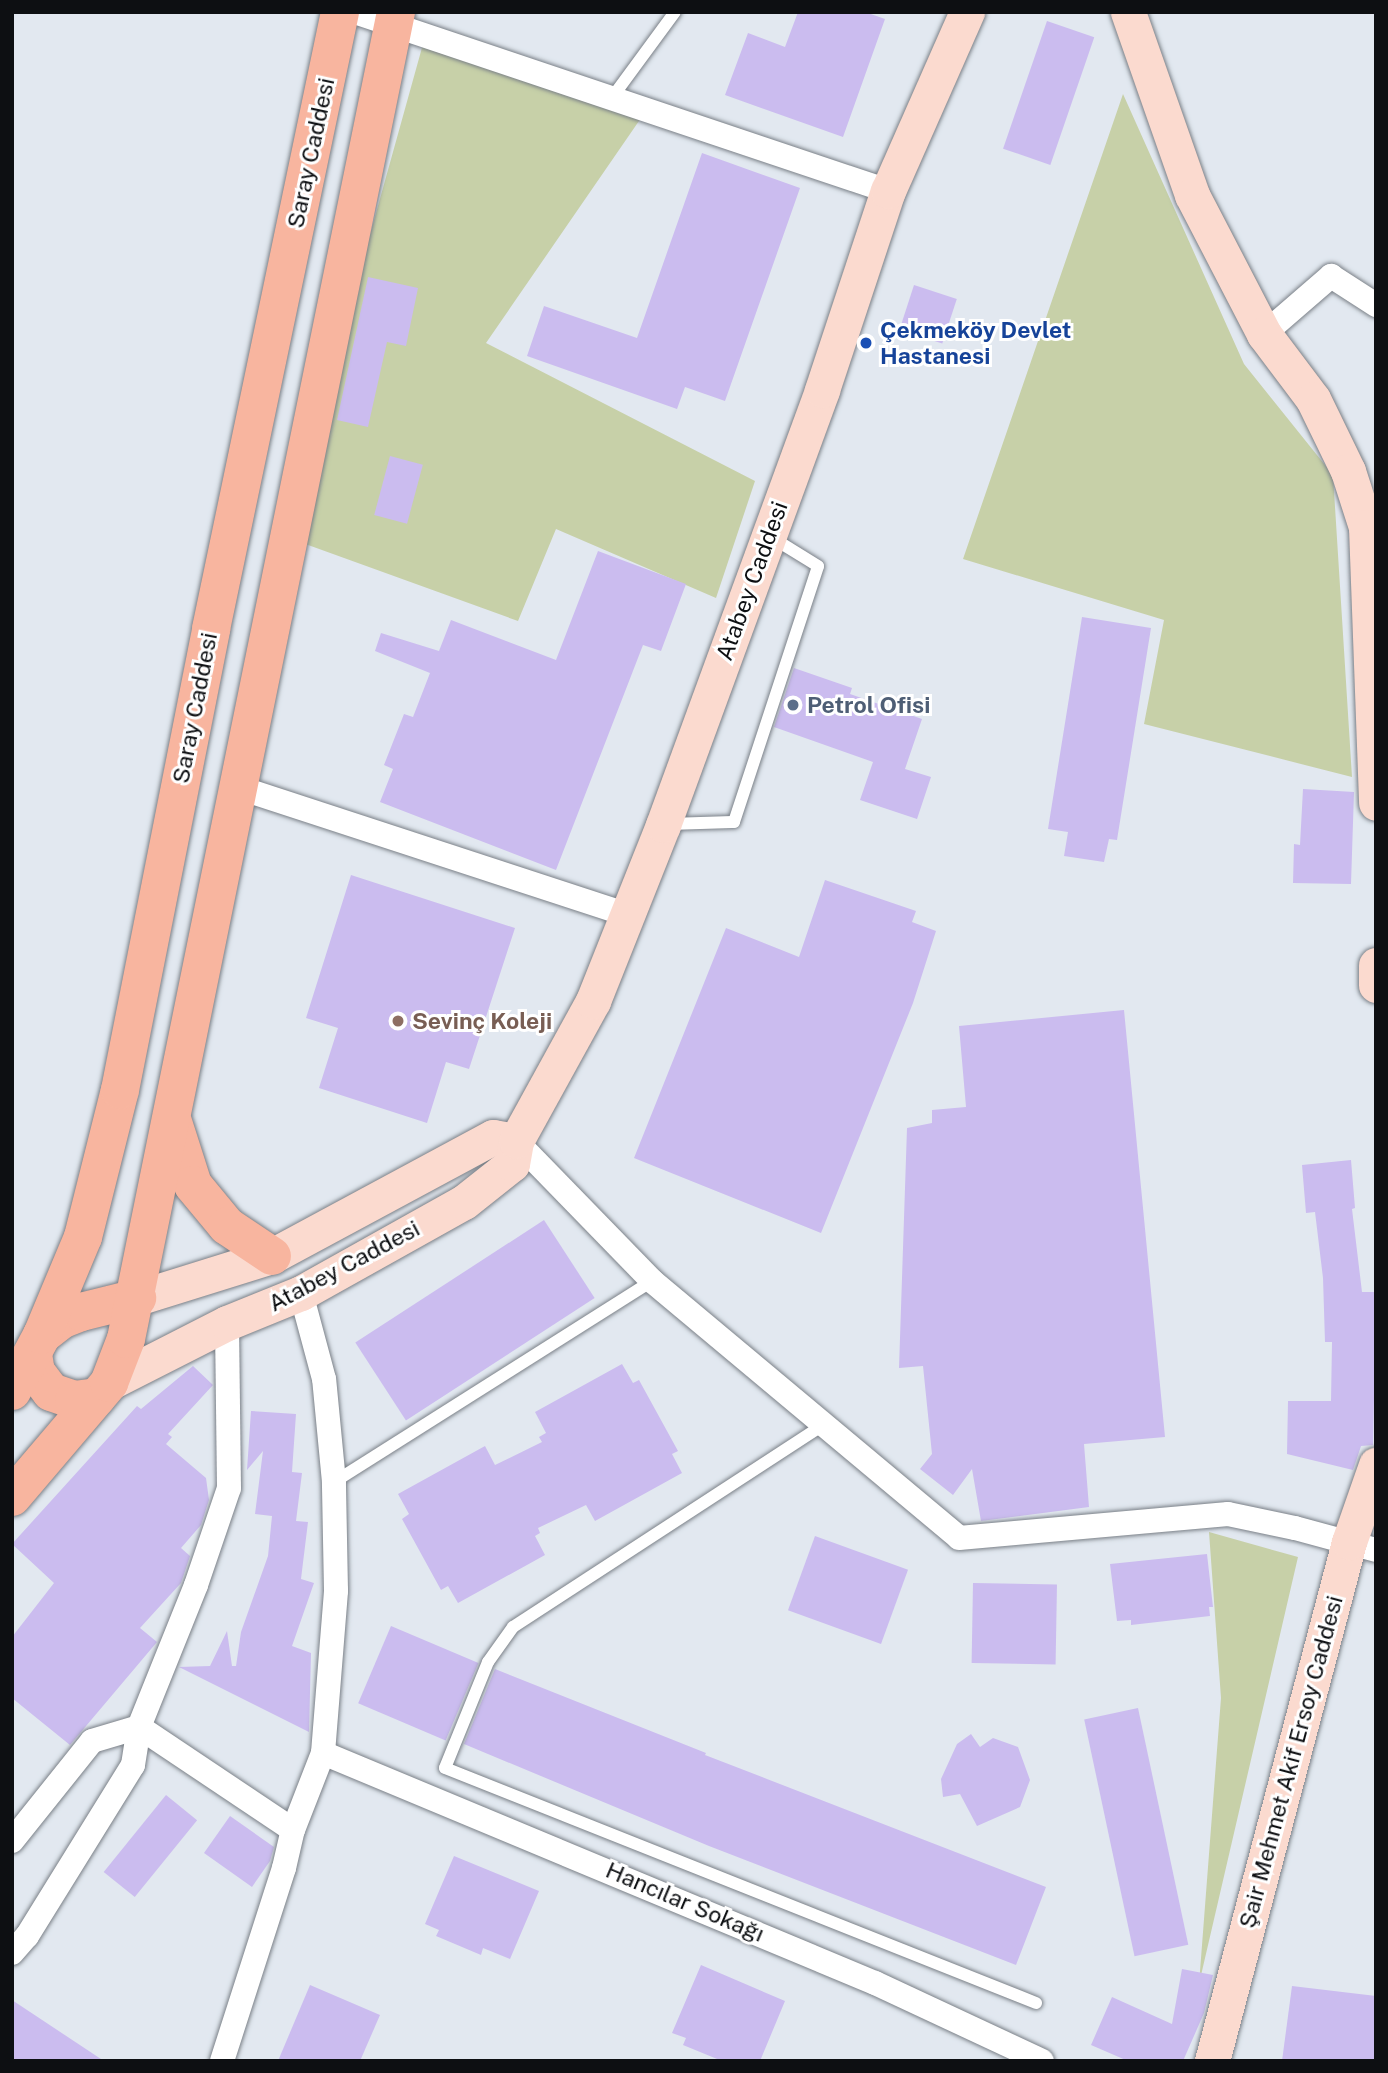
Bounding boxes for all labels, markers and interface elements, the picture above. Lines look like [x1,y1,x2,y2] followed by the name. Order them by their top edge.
[282,75,340,231] street label: Saray Caddesi
[880,316,1072,370] place label: Çekmeköy Devlet Hastanesi
[858,335,874,351] marker: Çekmeköy Devlet Hastanesi
[710,498,794,664] street label: Atabey Caddesi
[167,630,223,786] street label: Saray Caddesi
[807,691,930,719] place label: Petrol Ofisi
[785,697,801,713] marker: Petrol Ofisi
[412,1007,552,1035] place label: Sevinç Koleji
[390,1013,406,1029] marker: Sevinç Koleji
[264,1215,424,1317] street label: Atabey Caddesi
[1233,1593,1349,1931] street label: Şair Mehmet Akif Ersoy Caddesi
[602,1856,768,1948] street label: Hancılar Sokağı

